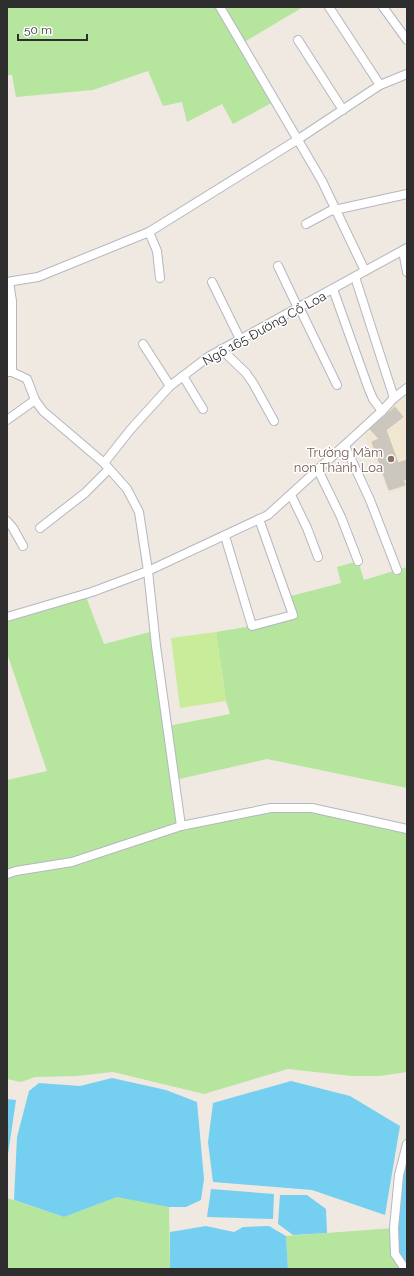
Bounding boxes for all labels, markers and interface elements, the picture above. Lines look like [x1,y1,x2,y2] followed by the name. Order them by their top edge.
[18,16,87,42] scale bar
[24,23,52,37] text: 50 m
[200,288,329,369] street label: Ngõ 165 Đường Cổ Loa
[294,445,383,475] place label: Trường Mầm non Thành Loa
[386,454,396,464] marker: Trường Mầm non Thành Loa

